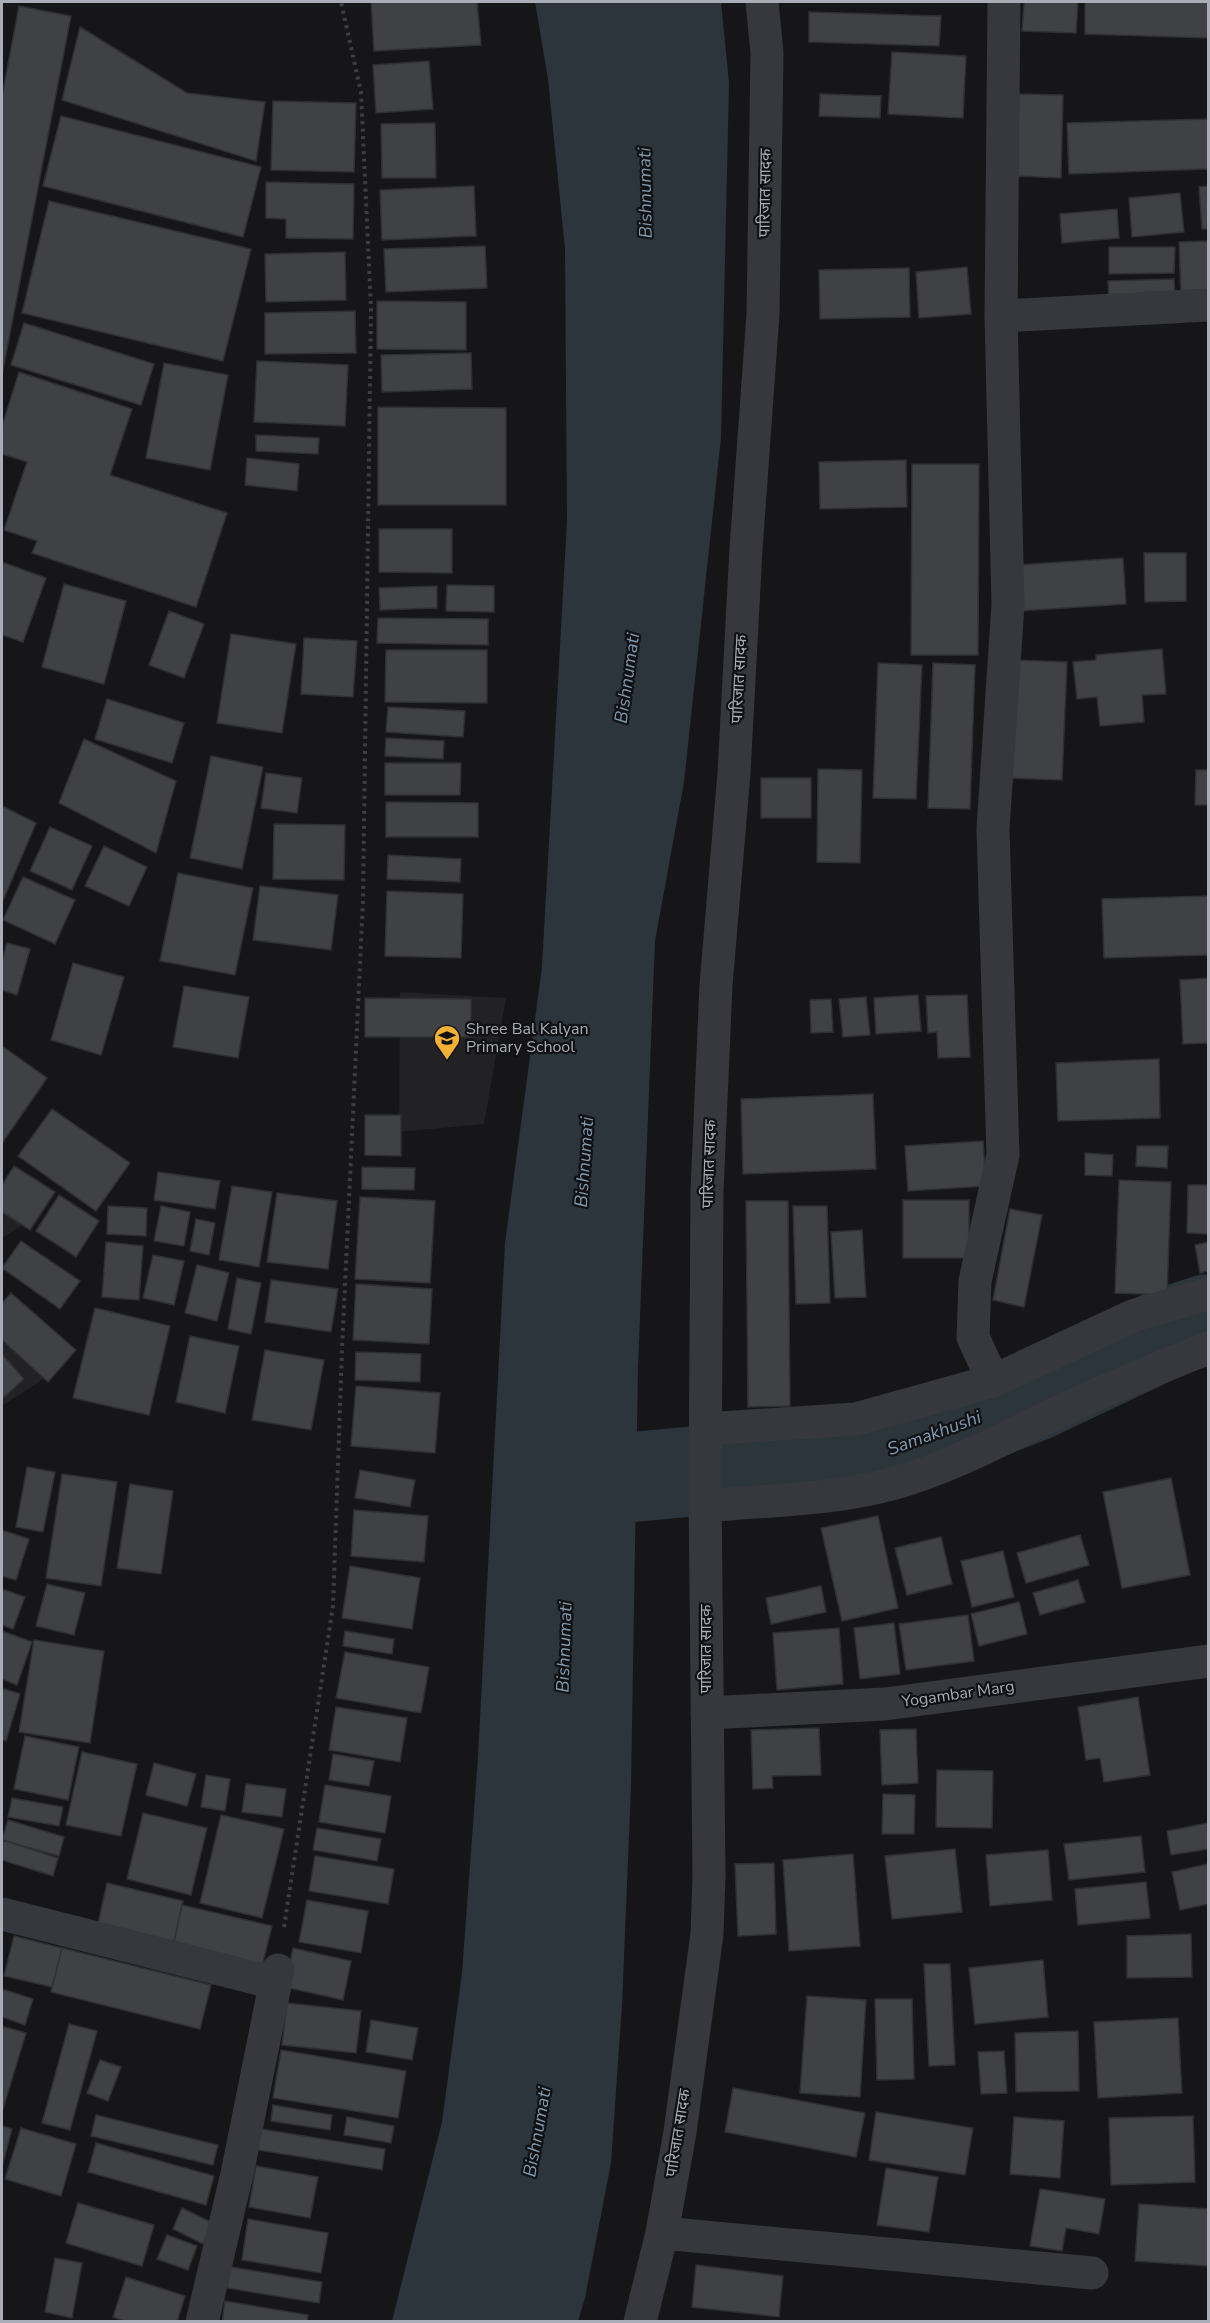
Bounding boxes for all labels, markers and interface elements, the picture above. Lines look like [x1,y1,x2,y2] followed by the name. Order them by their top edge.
[632,146,658,239] water label: Bishnumati
[753,148,777,238] street label: पारिजात सादक
[609,630,645,725] water label: Bishnumati
[726,633,752,724] street label: पारिजात सादक
[466,1018,589,1058] place label: Shree Bal Kalyan Primary School
[432,1023,462,1061] school or university icon: Shree Bal Kalyan Primary School
[569,1115,599,1208] water label: Bishnumati
[696,1118,722,1209] street label: पारिजात सादक
[884,1405,985,1461] water label: Samakhushi
[550,1600,578,1693] water label: Bishnumati
[695,1604,717,1693] street label: पारिजात सादक
[899,1675,1016,1713] street label: Yogambar Marg
[517,2084,557,2179] water label: Bishnumati
[660,2087,696,2179] street label: पारिजात सादक

